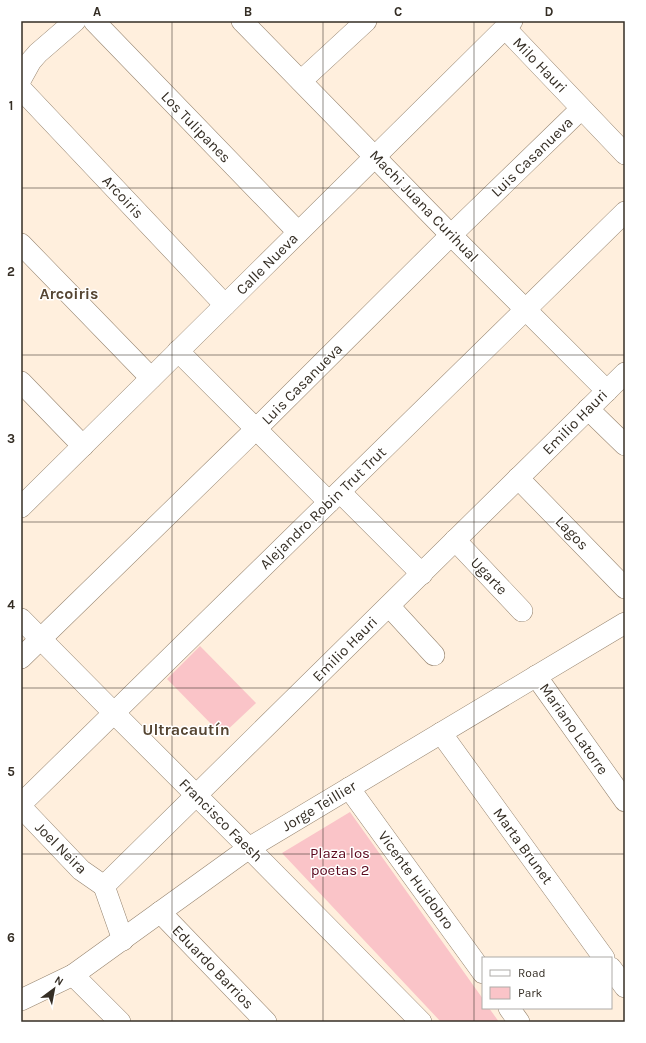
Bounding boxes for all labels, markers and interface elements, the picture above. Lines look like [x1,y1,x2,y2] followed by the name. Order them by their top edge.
[93,4,101,19] text: A
[244,4,252,19] text: B
[394,4,402,19] text: C
[545,4,554,19] text: D
[509,33,571,97] street label: Milo Hauri
[157,87,235,167] street label: Los Tulipanes
[9,98,13,113] text: 1
[487,113,577,201] street label: Luis Casanueva
[366,146,482,266] street label: Machi Juana Curihual
[99,172,147,222] street label: Arcoiris
[232,229,302,299] street label: Calle Nueva
[7,264,15,279] text: 2
[39,284,99,303] district label: Arcoiris
[258,340,346,428] street label: Luis Casanueva
[539,386,611,458] street label: Emilio Hauri
[7,431,15,446] text: 3
[256,443,390,573] street label: Alejandro Robin Trut Trut
[552,512,592,554] street label: Lagos
[467,553,511,599] street label: Ugarte
[7,597,15,612] text: 4
[309,613,381,685] street label: Emilio Hauri
[536,680,612,778] street label: Mariano Latorre
[142,720,230,739] district label: Ultracautín
[7,764,15,779] text: 5
[176,775,266,865] street label: Francisco Faesh
[278,776,360,835] street label: Jorge Teillier
[489,804,557,888] street label: Marta Brunet
[31,818,91,878] street label: Joel Neira
[374,827,458,933] street label: Vicente Huidobro
[310,844,370,879] park label: Plaza los poetas 2
[168,921,258,1013] street label: Eduardo Barrios
[7,930,15,945] text: 6
[482,957,612,1009] legend
[518,966,546,980] text: Road
[34,969,74,1009] north arrow
[52,973,66,989] text: N
[518,986,543,1000] text: Park

